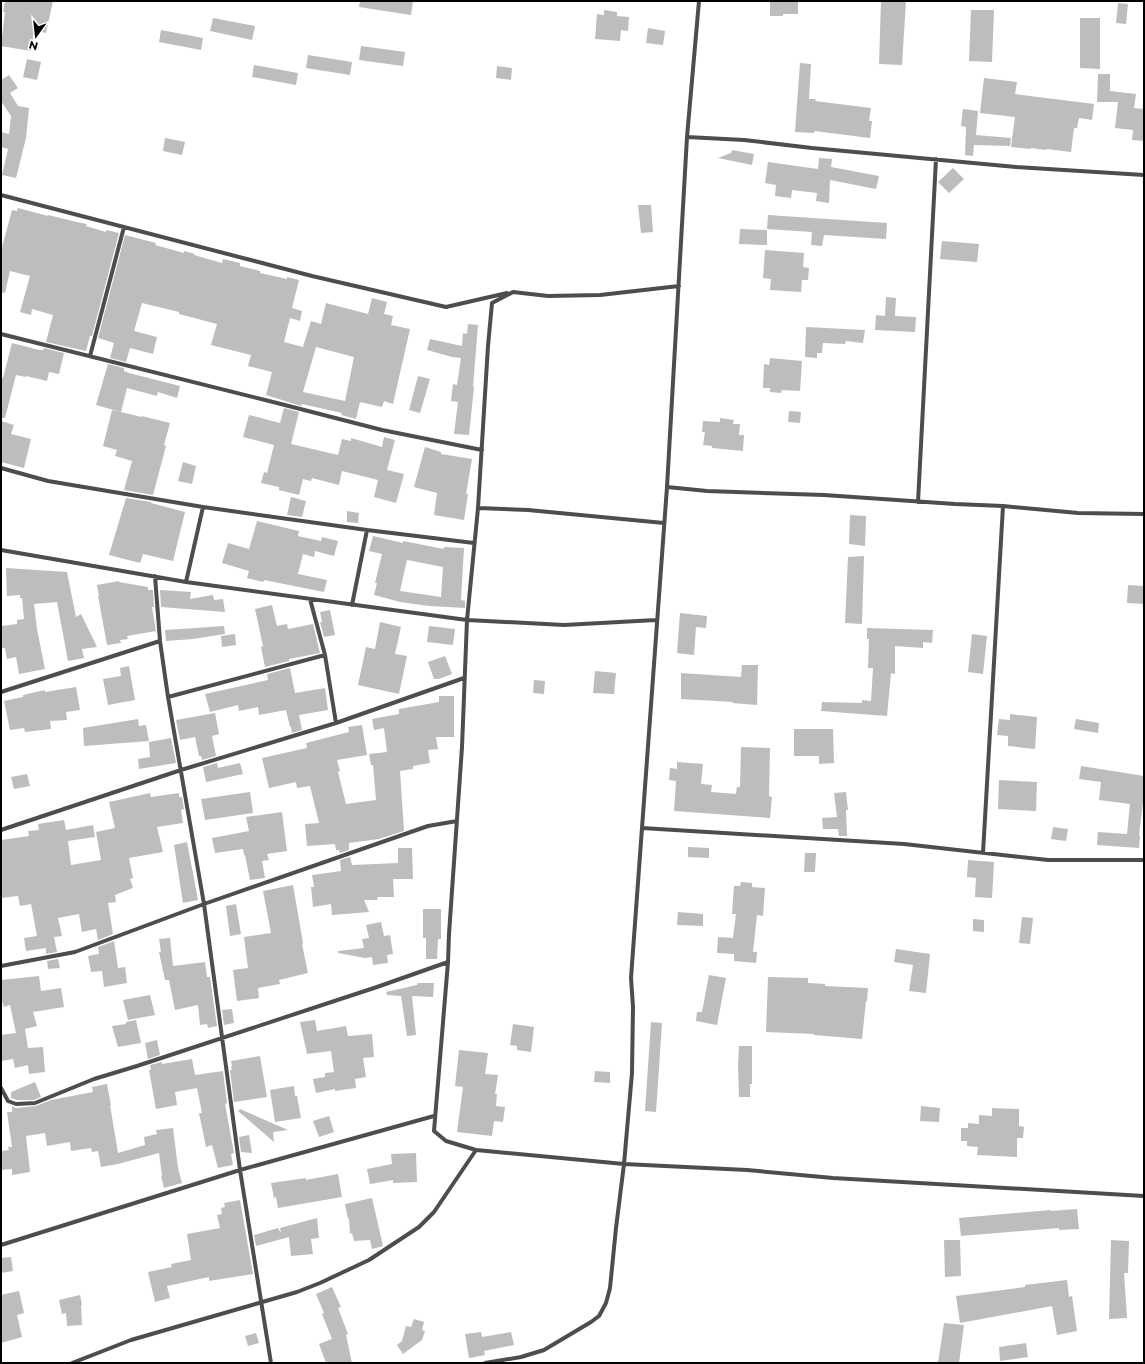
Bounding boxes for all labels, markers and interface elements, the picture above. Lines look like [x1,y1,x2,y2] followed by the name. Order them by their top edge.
[16,16,56,56] north arrow
[27,38,40,54] text: N

